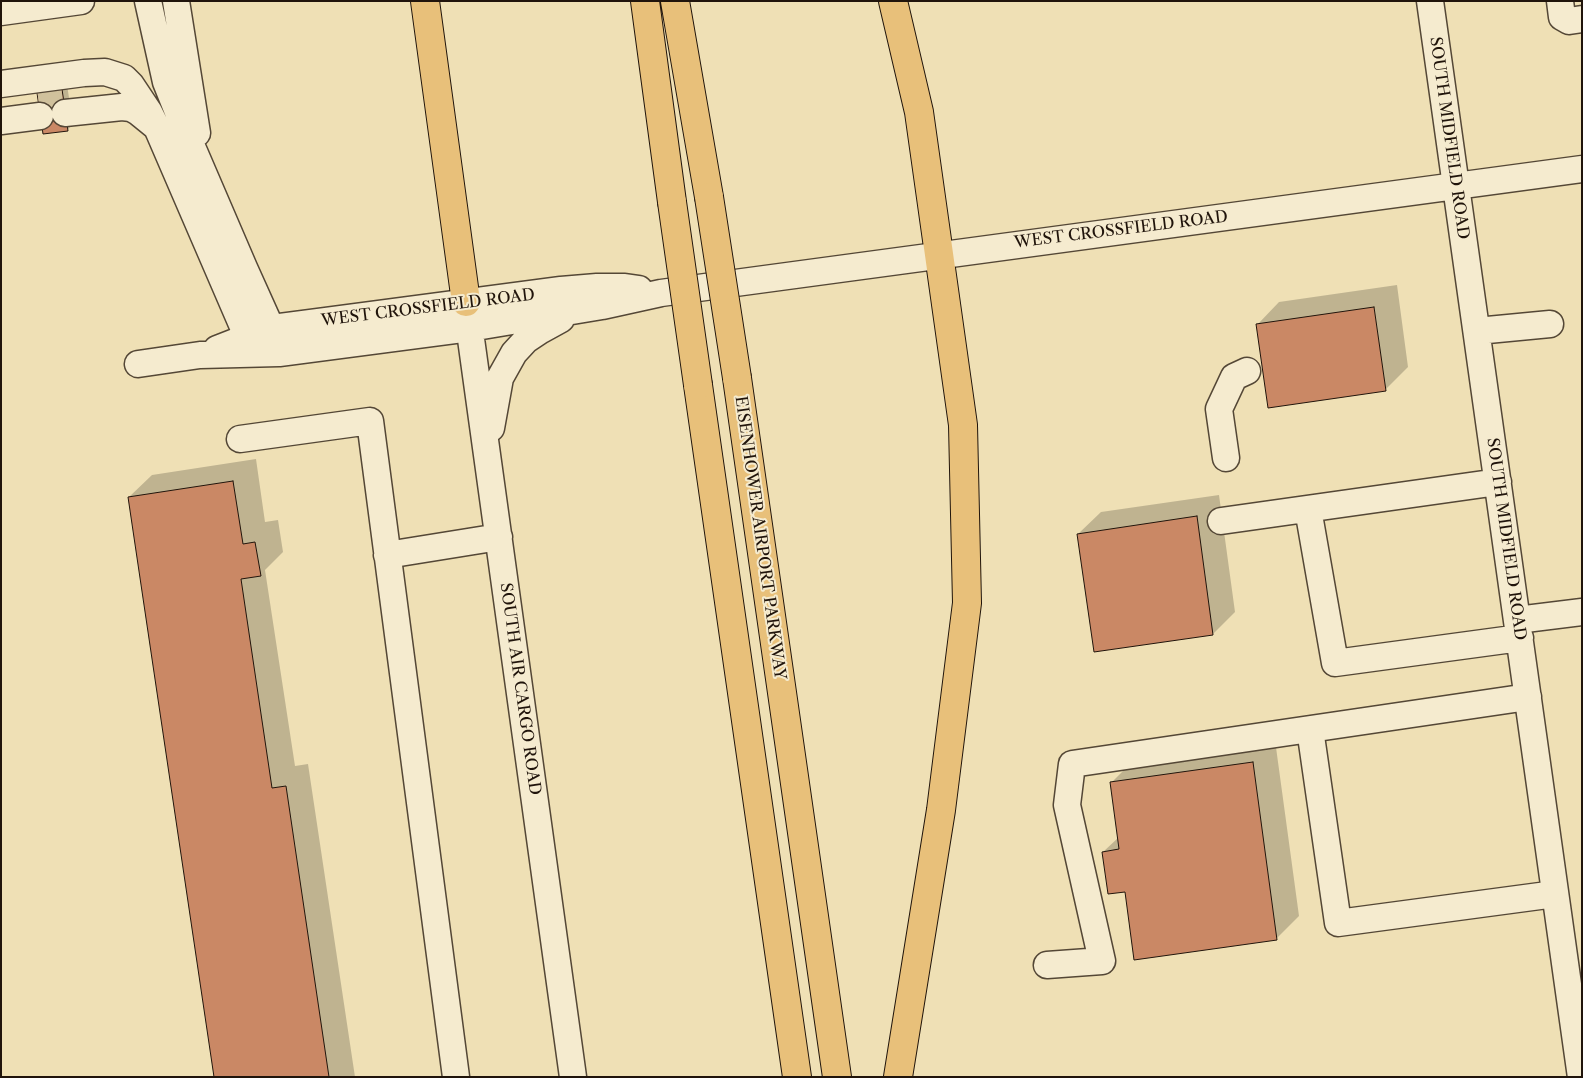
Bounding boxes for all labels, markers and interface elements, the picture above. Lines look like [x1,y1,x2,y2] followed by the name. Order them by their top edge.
[1425,36,1473,240] street label: SOUTH MIDFIELD ROAD
[1013,207,1229,253] street label: WEST CROSSFIELD ROAD
[320,285,536,331] street label: WEST CROSSFIELD ROAD
[731,395,789,681] street label: EISENHOWER AIRPORT PARKWAY
[1482,437,1530,641] street label: SOUTH MIDFIELD ROAD
[496,582,544,796] street label: SOUTH AIR CARGO ROAD

